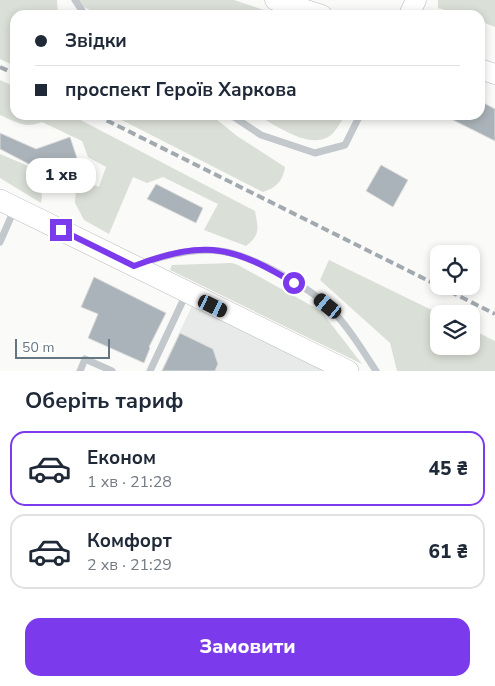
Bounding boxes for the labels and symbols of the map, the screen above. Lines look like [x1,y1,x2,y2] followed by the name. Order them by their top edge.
[26,158,96,192] callout: 1 хв
[50,219,72,241] route end
[283,272,305,294] route start
[311,291,344,321] car
[196,293,229,319] car
[15,336,110,359] scale bar

